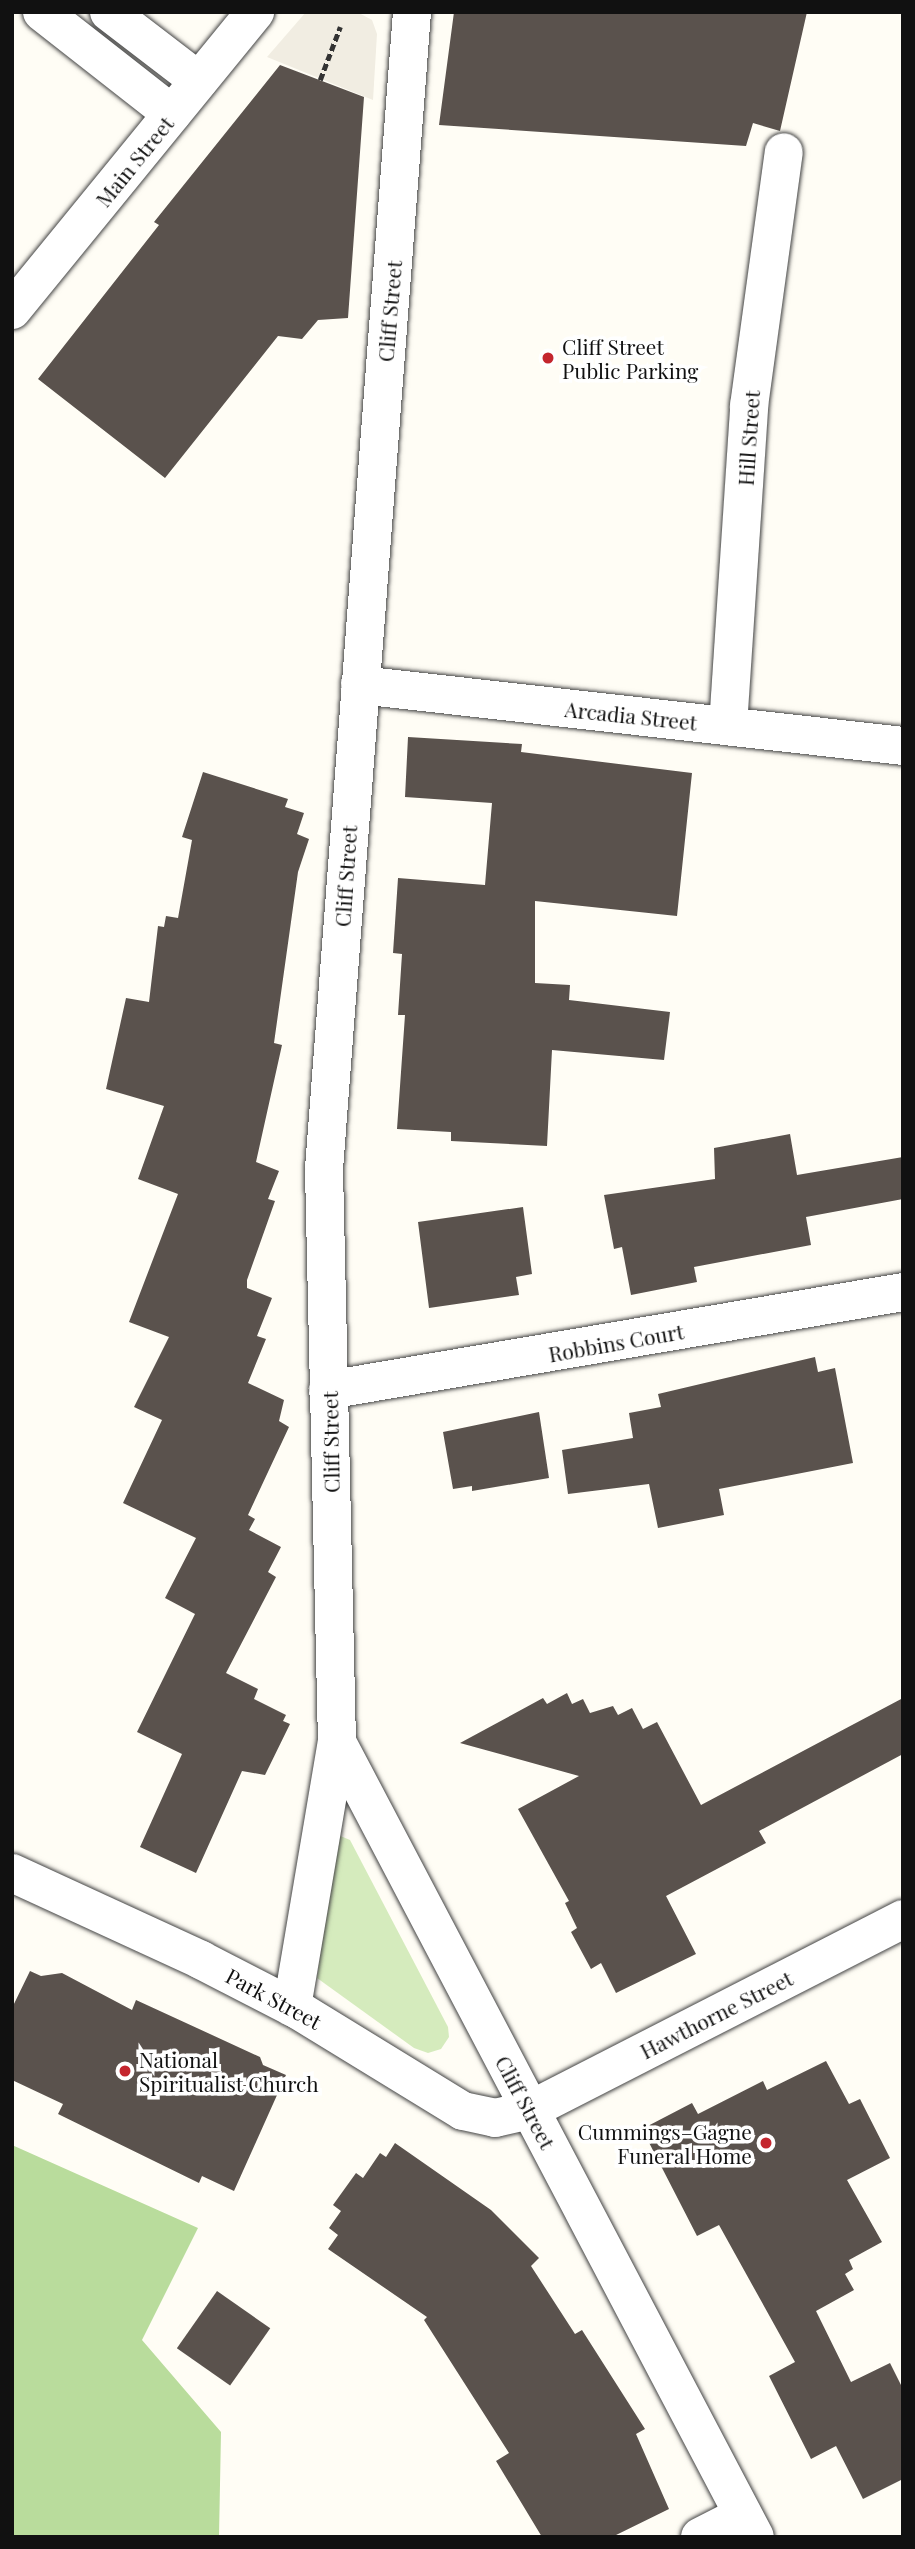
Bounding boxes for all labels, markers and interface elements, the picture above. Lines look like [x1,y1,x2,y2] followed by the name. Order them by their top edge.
[90,111,178,211] street label: Main Street
[372,259,406,363] street label: Cliff Street
[562,333,698,383] place label: Cliff Street Public Parking
[540,350,556,366] marker: Cliff Street Public Parking
[732,389,764,487] street label: Hill Street
[563,696,699,734] street label: Arcadia Street
[329,824,361,928] street label: Cliff Street
[546,1318,686,1366] street label: Robbins Court
[317,1391,343,1493] street label: Cliff Street
[222,1962,326,2034] street label: Park Street
[636,1965,796,2063] street label: Hawthorne Street
[139,2046,319,2096] place label: National Spiritualist Church
[491,2051,561,2153] street label: Cliff Street
[117,2063,133,2079] marker: National Spiritualist Church
[578,2118,752,2168] place label: Cummings–Gagne Funeral Home
[758,2135,774,2151] marker: Cummings–Gagne Funeral Home

